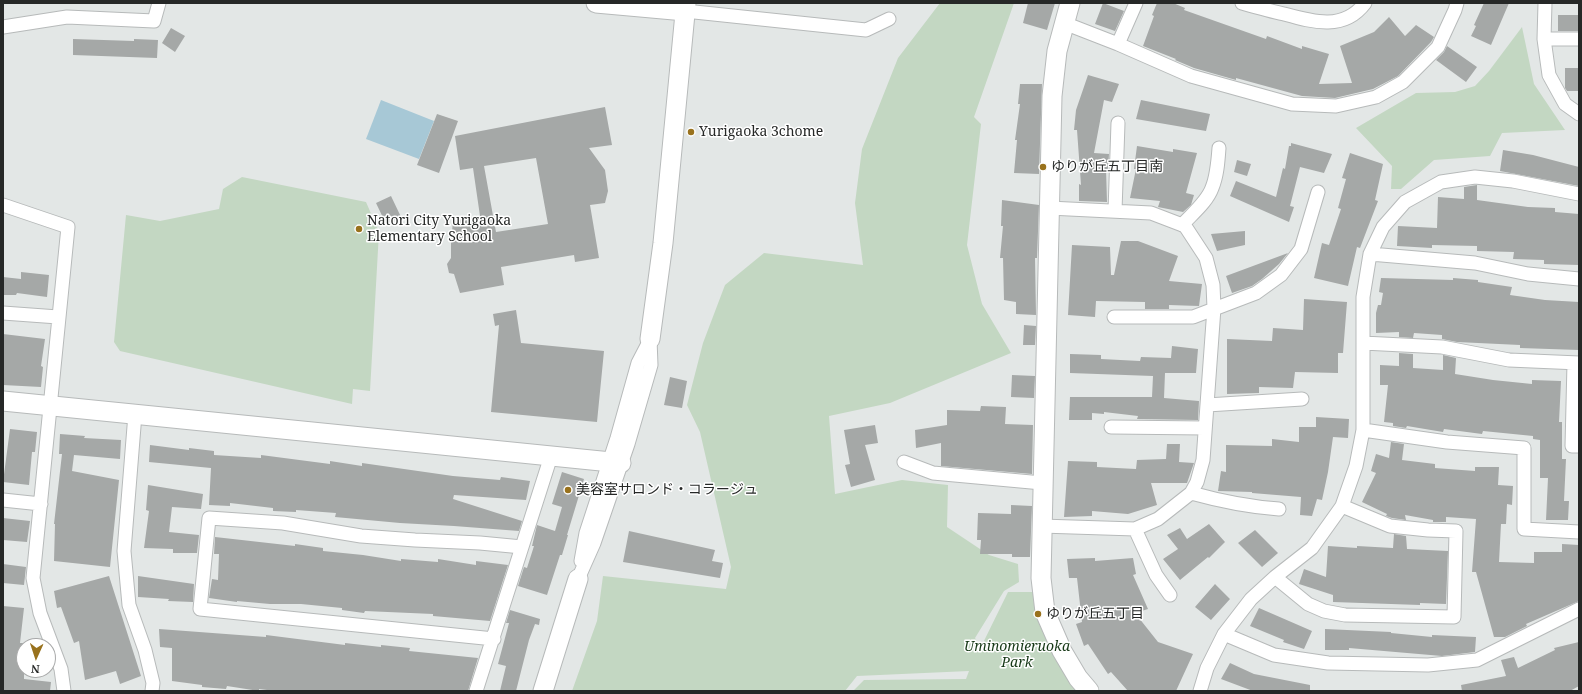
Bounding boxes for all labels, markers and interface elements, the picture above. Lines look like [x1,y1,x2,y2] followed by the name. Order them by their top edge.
[699,124,823,140] place label: Yurigaoka 3chome
[686,127,696,137] marker: Yurigaoka 3chome
[1051,159,1163,175] place label: ゆりが丘五丁目南
[1038,162,1048,172] marker: ゆりが丘五丁目南
[367,213,511,246] place label: Natori City Yurigaoka Elementary School
[354,224,364,234] marker: Natori City Yurigaoka Elementary School
[576,482,758,498] place label: 美容室サロンド・コラージュ
[563,485,573,495] marker: 美容室サロンド・コラージュ
[1046,606,1144,622] place label: ゆりが丘五丁目
[1033,609,1043,619] marker: ゆりが丘五丁目
[16,638,56,678] north arrow
[964,639,1070,672] park label: Uminomieruoka Park
[31,662,40,677] text: N

